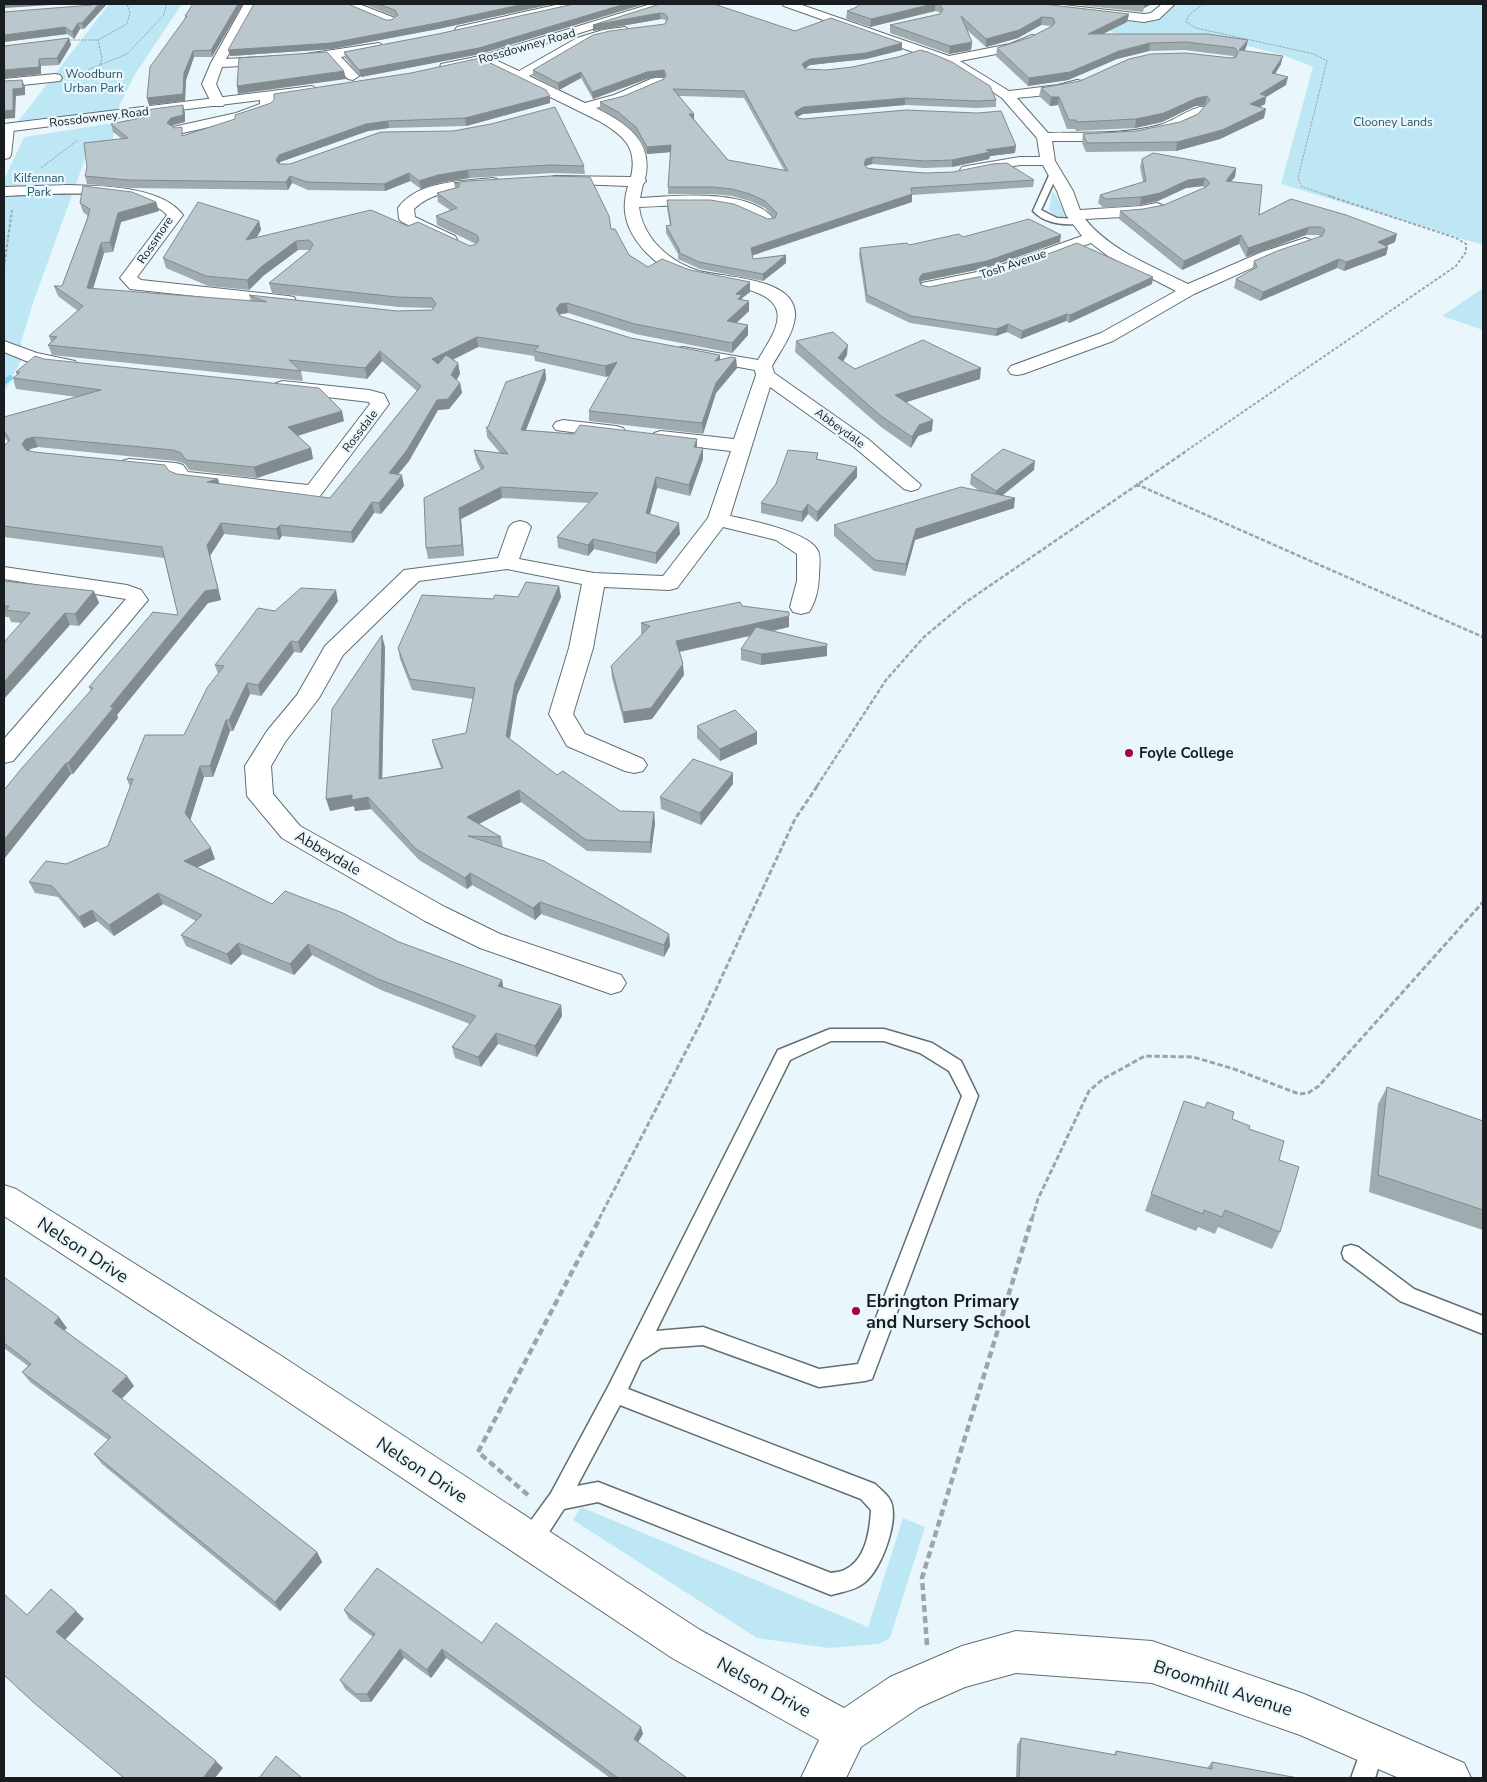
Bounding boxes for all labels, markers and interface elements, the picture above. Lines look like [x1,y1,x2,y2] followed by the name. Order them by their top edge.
[477,25,577,67] street label: Rossdowney Road
[64,66,125,96] park label: Woodburn Urban Park
[48,103,150,131] street label: Rossdowney Road
[1353,114,1433,130] park label: Clooney Lands
[14,170,64,200] park label: Kilfennan Park
[133,213,177,267] street label: Rossmore
[978,245,1048,283] street label: Tosh Avenue
[812,404,868,452] street label: Abbeydale
[339,406,381,456] street label: Rossdale
[1139,743,1234,763] place label: Foyle College
[1123,747,1135,759] marker: Foyle College
[291,826,365,880] street label: Abbeydale
[33,1212,133,1288] street label: Nelson Drive
[866,1289,1030,1334] place label: Ebrington Primary and Nursery School
[850,1305,862,1317] marker: Ebrington Primary and Nursery School
[372,1432,472,1508] street label: Nelson Drive
[713,1651,815,1723] street label: Nelson Drive
[1150,1654,1296,1722] street label: Broomhill Avenue

